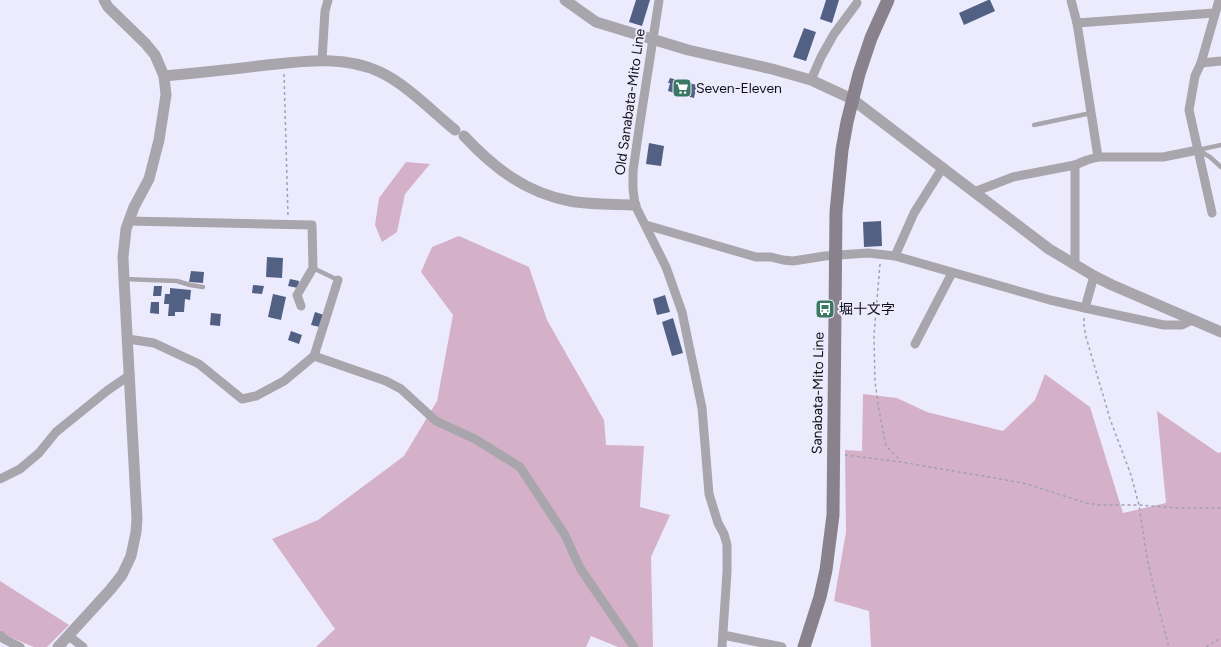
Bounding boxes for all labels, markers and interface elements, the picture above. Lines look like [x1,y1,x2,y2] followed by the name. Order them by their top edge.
[611,27,649,176] street label: Old Sanabata-Mito Line
[671,77,693,99] supermarket icon: Seven-Eleven
[696,80,782,97] place label: Seven-Eleven
[814,298,836,320] bus stop icon: 堀十文字
[839,301,895,318] place label: 堀十文字
[808,331,828,454] street label: Sanabata-Mito Line

